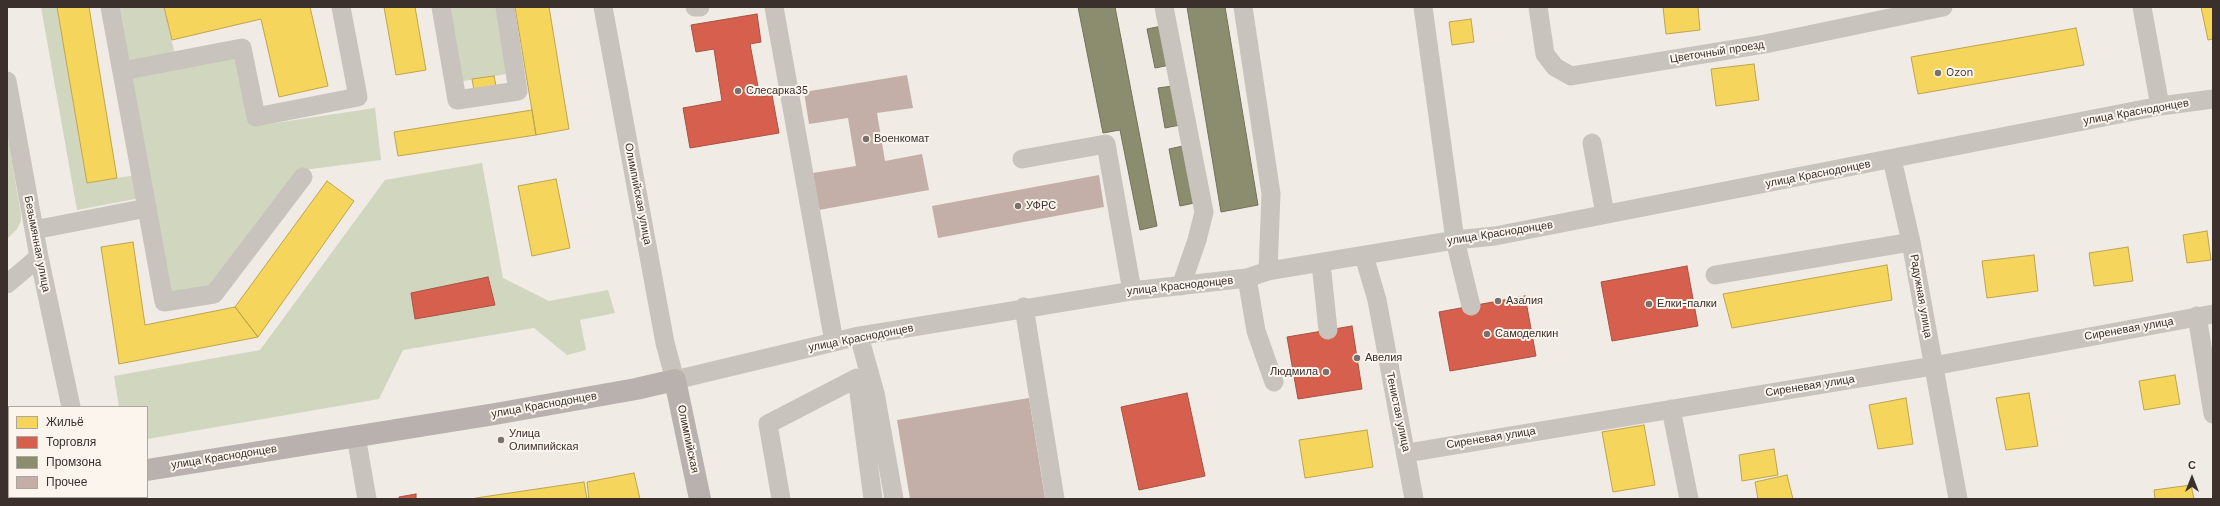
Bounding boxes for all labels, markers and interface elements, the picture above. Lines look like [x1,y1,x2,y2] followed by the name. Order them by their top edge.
[1669,38,1765,66] street label: Цветочный проезд
[1946,66,1973,80] place label: Ozon
[1933,68,1943,78] marker: Ozon
[746,84,808,98] place label: Слесарка35
[733,86,743,96] marker: Слесарка35
[2082,96,2190,128] street label: улица Краснодонцев
[874,132,929,146] place label: Военкомат
[861,134,871,144] marker: Военкомат
[622,142,654,246] street label: Олимпийская улица
[1764,157,1872,191] street label: улица Краснодонцев
[21,195,53,293] street label: Безымянная улица
[1026,199,1056,213] place label: УФРС
[1013,201,1023,211] marker: УФРС
[1446,218,1554,248] street label: улица Краснодонцев
[1907,253,1935,339] street label: Радужная улица
[1126,274,1234,298] street label: улица Краснодонцев
[1506,294,1543,308] place label: Азалия
[1493,296,1503,306] marker: Азалия
[1657,297,1717,311] place label: Елки-палки
[1644,299,1654,309] marker: Елки-палки
[2083,315,2175,343] street label: Сиреневая улица
[807,321,915,355] street label: улица Краснодонцев
[1495,327,1558,341] place label: Самоделкин
[1482,329,1492,339] marker: Самоделкин
[1365,351,1402,365] place label: Авелия
[1352,353,1362,363] marker: Авелия
[1270,365,1318,379] place label: Людмила
[1321,367,1331,377] marker: Людмила
[1383,371,1413,453] street label: Тенистая улица
[1764,372,1856,400] street label: Сиреневая улица
[490,389,598,421] street label: улица Краснодонцев
[674,404,702,474] street label: Олимпийская
[8,406,148,498] legend
[46,415,84,429] text: Жильё
[1445,424,1537,452] street label: Сиреневая улица
[509,427,578,453] place label: Улица Олимпийская
[46,435,96,449] text: Торговля
[496,435,506,445] marker: Улица Олимпийская
[170,442,278,472] street label: улица Краснодонцев
[46,455,101,469] text: Промзона
[2172,458,2212,498] north arrow
[2188,459,2196,472] text: С
[46,475,87,489] text: Прочее

